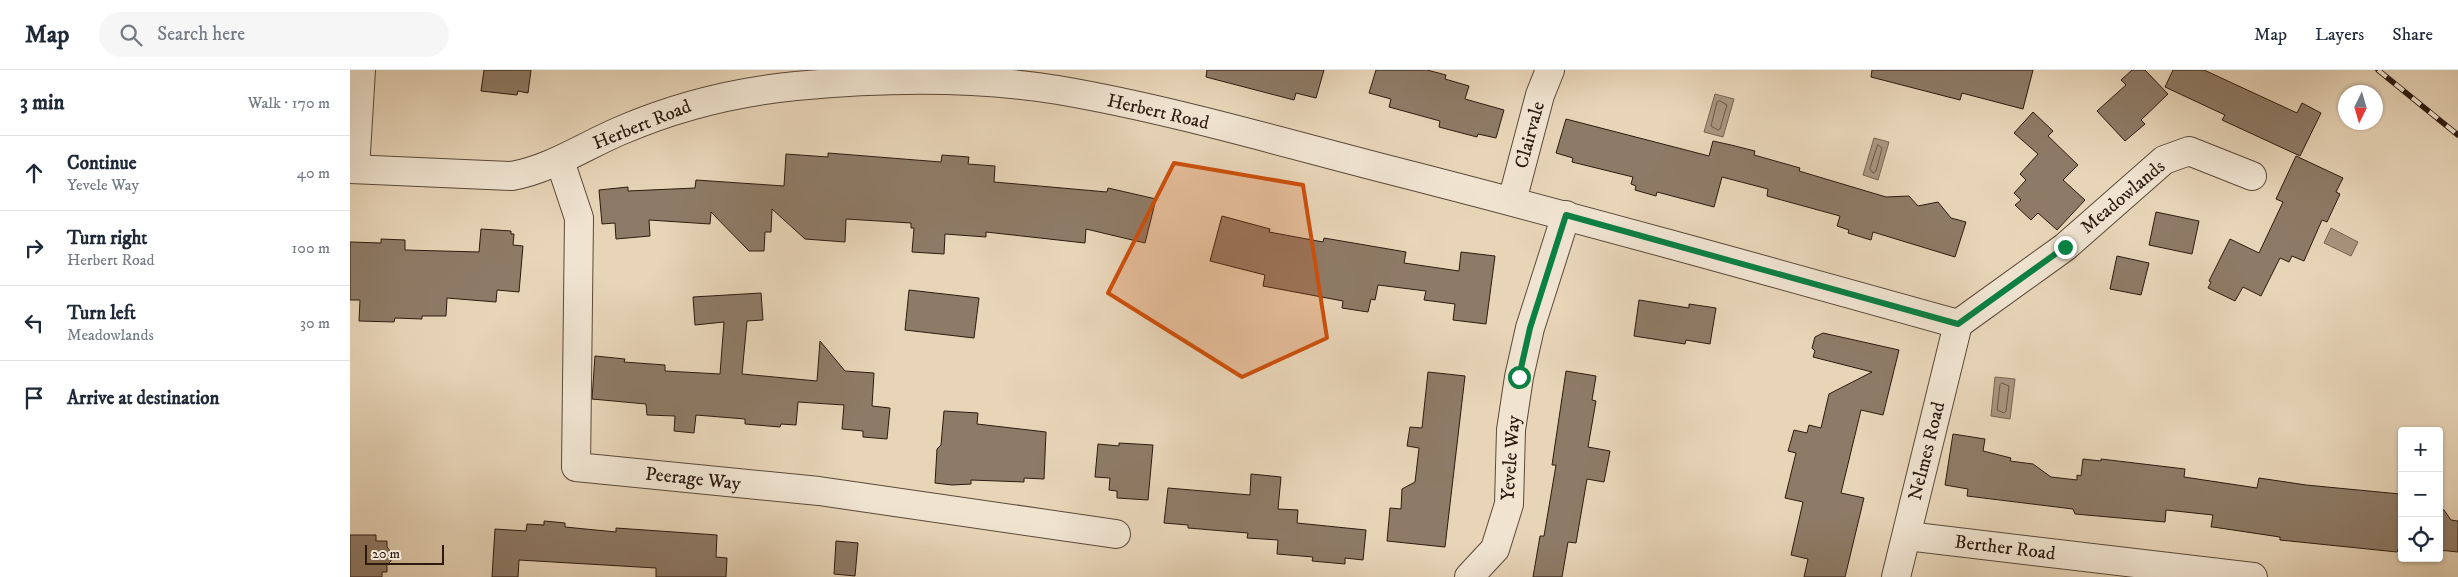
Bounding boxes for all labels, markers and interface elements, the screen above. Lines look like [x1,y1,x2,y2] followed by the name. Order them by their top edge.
[99,12,449,57] search box
[25,20,69,50] text: Map
[117,21,145,49] icon: search
[157,23,245,46] text: Search here
[2254,24,2287,46] text: Map
[2315,24,2364,46] text: Layers
[2392,24,2433,46] text: Share
[2338,85,2383,130] north arrow
[1105,89,1212,135] street label: Herbert Road
[20,90,65,116] text: 3 min
[248,93,330,113] text: Walk · 170 m
[590,95,695,155] street label: Herbert Road
[1510,99,1550,171] street label: Clairvale
[67,152,137,175] text: Continue
[2076,155,2170,239] street label: Meadowlands
[20,159,48,187] icon: ahead
[297,163,330,183] text: 40 m
[67,175,139,195] text: Yevele Way
[67,227,147,250] text: Turn right
[20,234,48,262] icon: right
[2054,236,2077,259] route end
[292,238,330,258] text: 100 m
[67,250,155,270] text: Herbert Road
[67,302,136,325] text: Turn left
[20,309,48,337] icon: left
[300,313,330,333] text: 30 m
[67,325,154,345] text: Meadowlands
[1508,366,1531,389] route start
[20,384,48,412] icon: arrive
[67,387,219,410] text: Arrive at destination
[1904,399,1950,503] street label: Nelmes Road
[1497,413,1526,502] street label: Yevele Way
[2398,427,2443,562] map controls
[2398,427,2443,472] button: +
[644,463,743,496] street label: Peerage Way
[2398,472,2443,517] button: −
[2398,517,2443,562] button: locate
[1953,530,2057,566] street label: Berther Road
[365,542,444,565] scale bar
[372,545,400,563] text: 20 m

